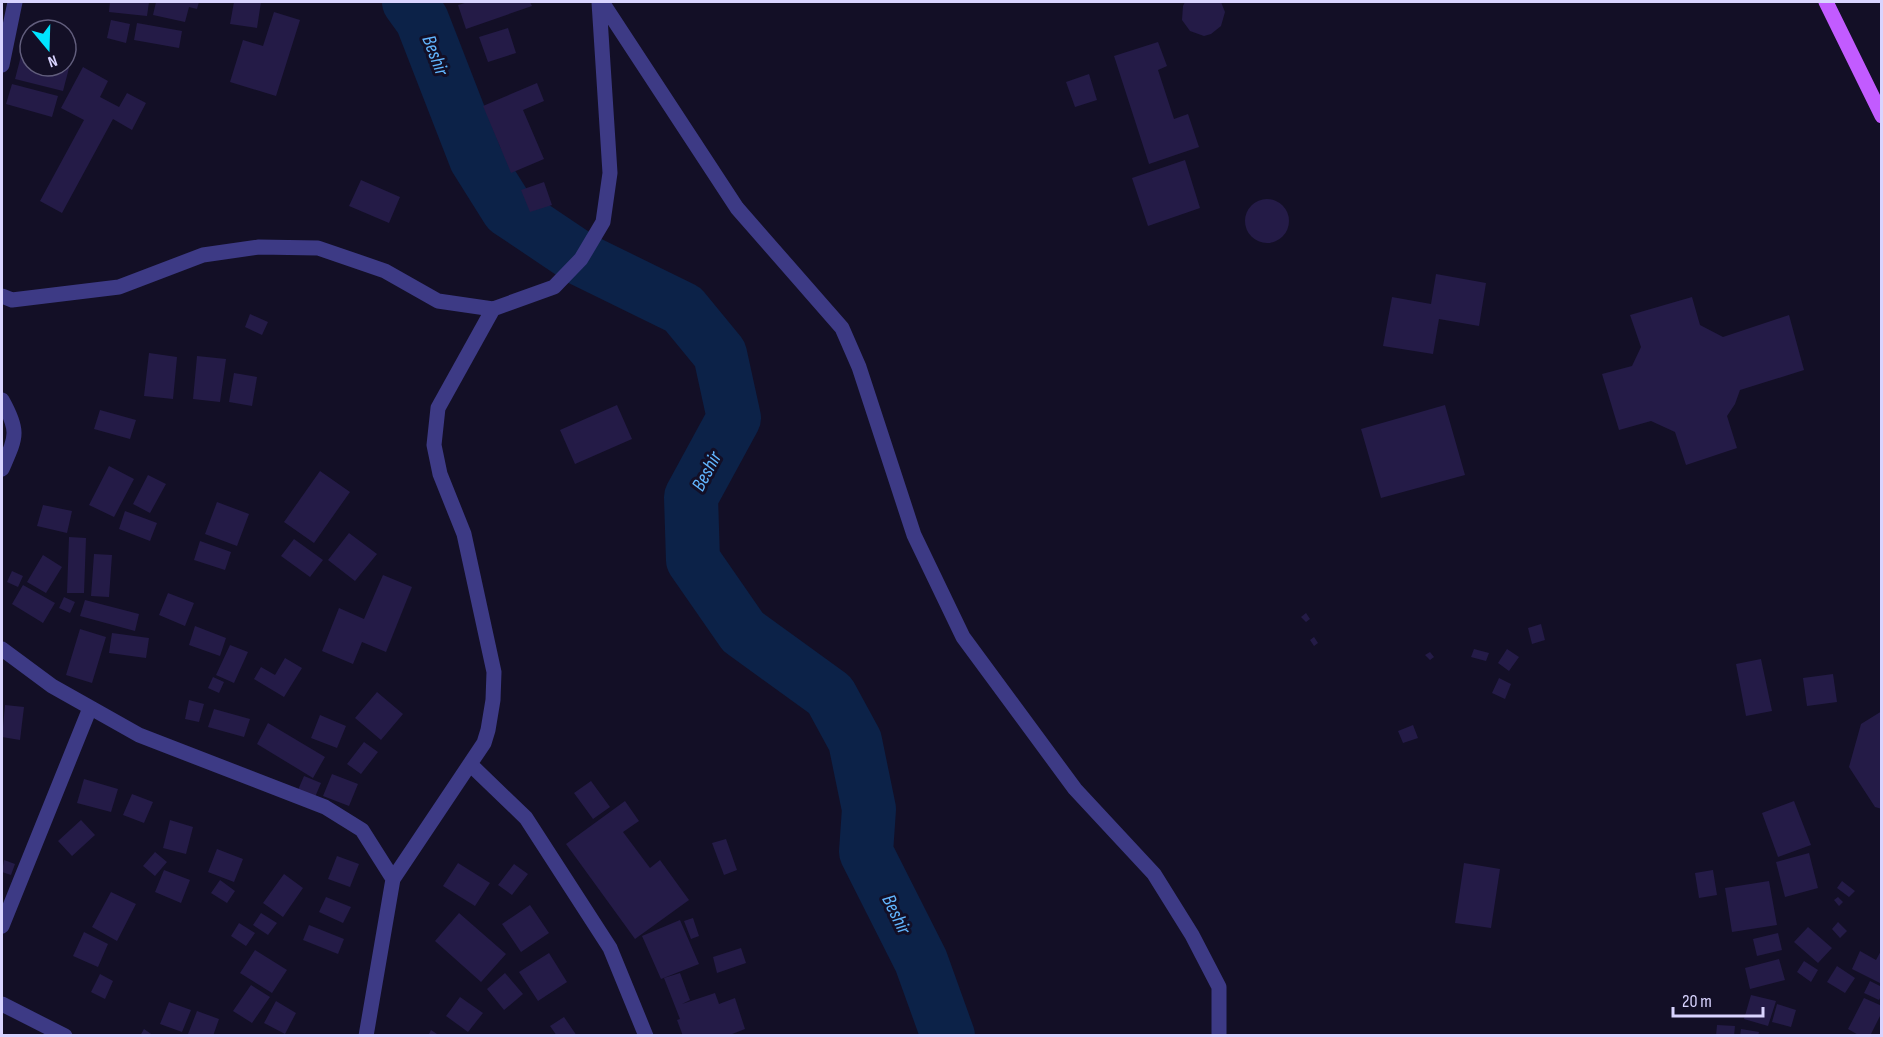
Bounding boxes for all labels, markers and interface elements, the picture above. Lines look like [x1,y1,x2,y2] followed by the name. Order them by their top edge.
[18,18,78,78] north arrow
[416,32,454,80] water label: Beshir
[45,50,60,71] text: N
[687,446,728,495] water label: Beshir
[876,891,917,939] water label: Beshir
[1673,980,1763,1018] scale bar
[1682,991,1712,1012] text: 20 m

